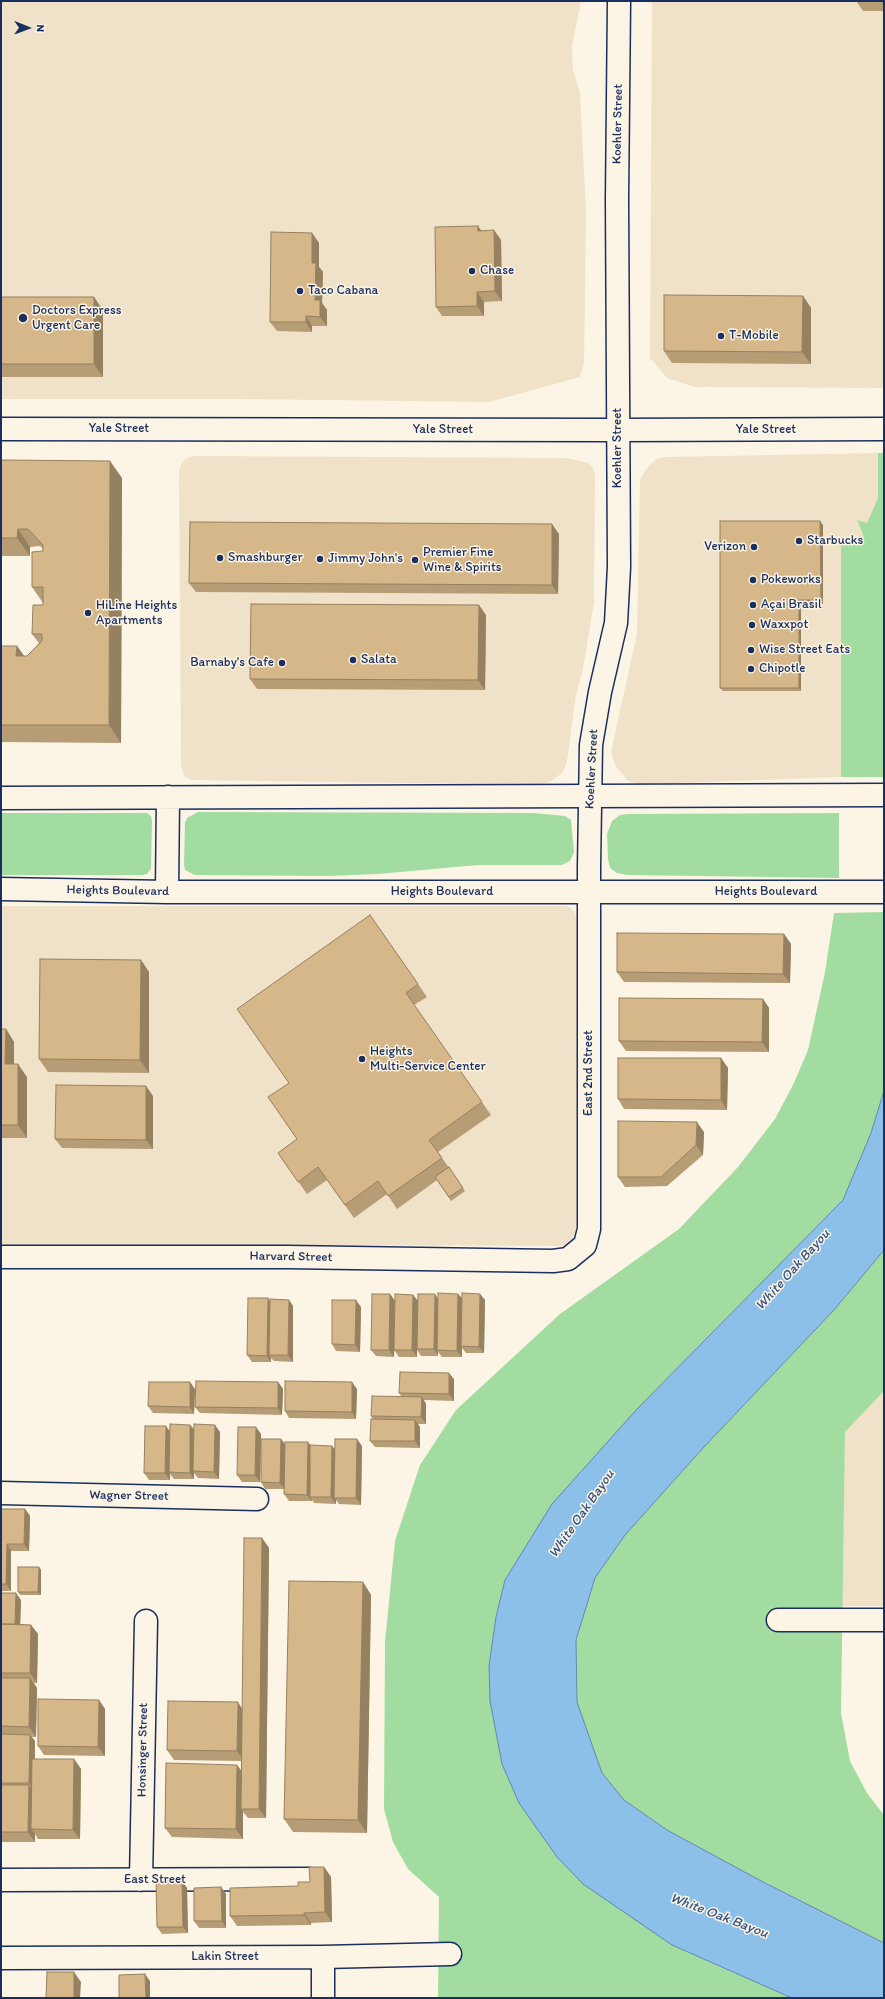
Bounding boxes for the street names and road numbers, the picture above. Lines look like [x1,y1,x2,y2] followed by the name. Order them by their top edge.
[609,84,627,164] street label: Koehler Street
[610,408,626,488] street label: Koehler Street
[89,421,149,437] street label: Yale Street
[413,422,473,438] street label: Yale Street
[736,422,796,438] street label: Yale Street
[582,728,602,810] street label: Koehler Street
[67,882,169,900] street label: Heights Boulevard
[391,884,493,900] street label: Heights Boulevard
[715,884,817,900] street label: Heights Boulevard
[581,1030,597,1116] street label: East 2nd Street
[249,1248,333,1266] street label: Harvard Street
[89,1488,169,1504] street label: Wagner Street
[134,1703,152,1797] street label: Honsinger Street
[124,1872,186,1888] street label: East Street
[191,1949,259,1965] street label: Lakin Street

